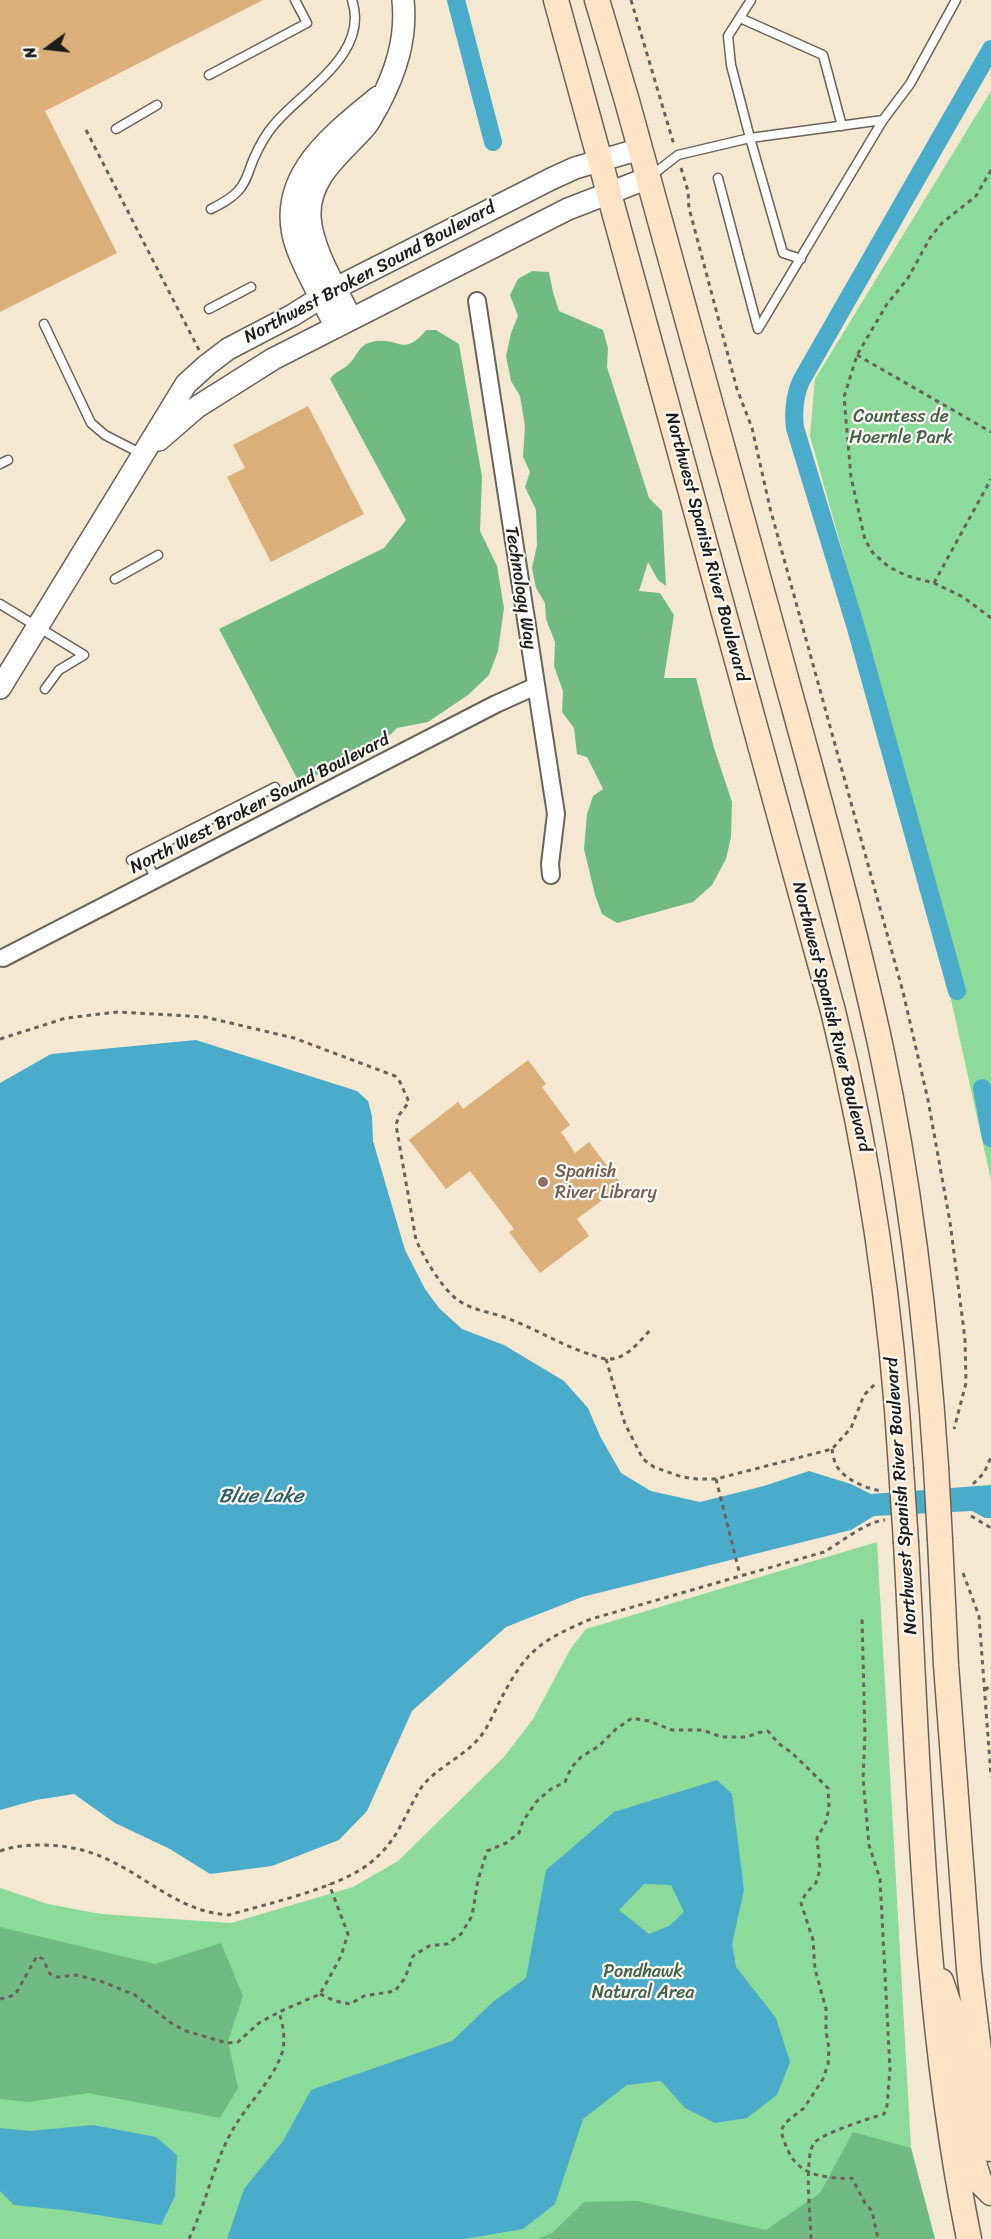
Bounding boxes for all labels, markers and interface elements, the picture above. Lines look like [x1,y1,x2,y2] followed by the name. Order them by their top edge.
[18,18,78,78] north arrow
[15,44,46,62] text: N
[241,197,499,349] street label: Northwest Broken Sound Boulevard
[849,406,953,448] park label: Countess de Hoernle Park
[660,410,752,684] street label: Northwest Spanish River Boulevard
[500,525,540,651] street label: Technology Way
[127,729,393,879] street label: North West Broken Sound Boulevard
[787,880,875,1154] street label: Northwest Spanish River Boulevard
[555,1161,657,1204] place label: Spanish River Library
[536,1175,550,1189] marker: Spanish River Library
[882,1357,922,1635] street label: Northwest Spanish River Boulevard
[219,1485,303,1509] water label: Blue Lake
[592,1961,694,2004] park label: Pondhawk Natural Area

